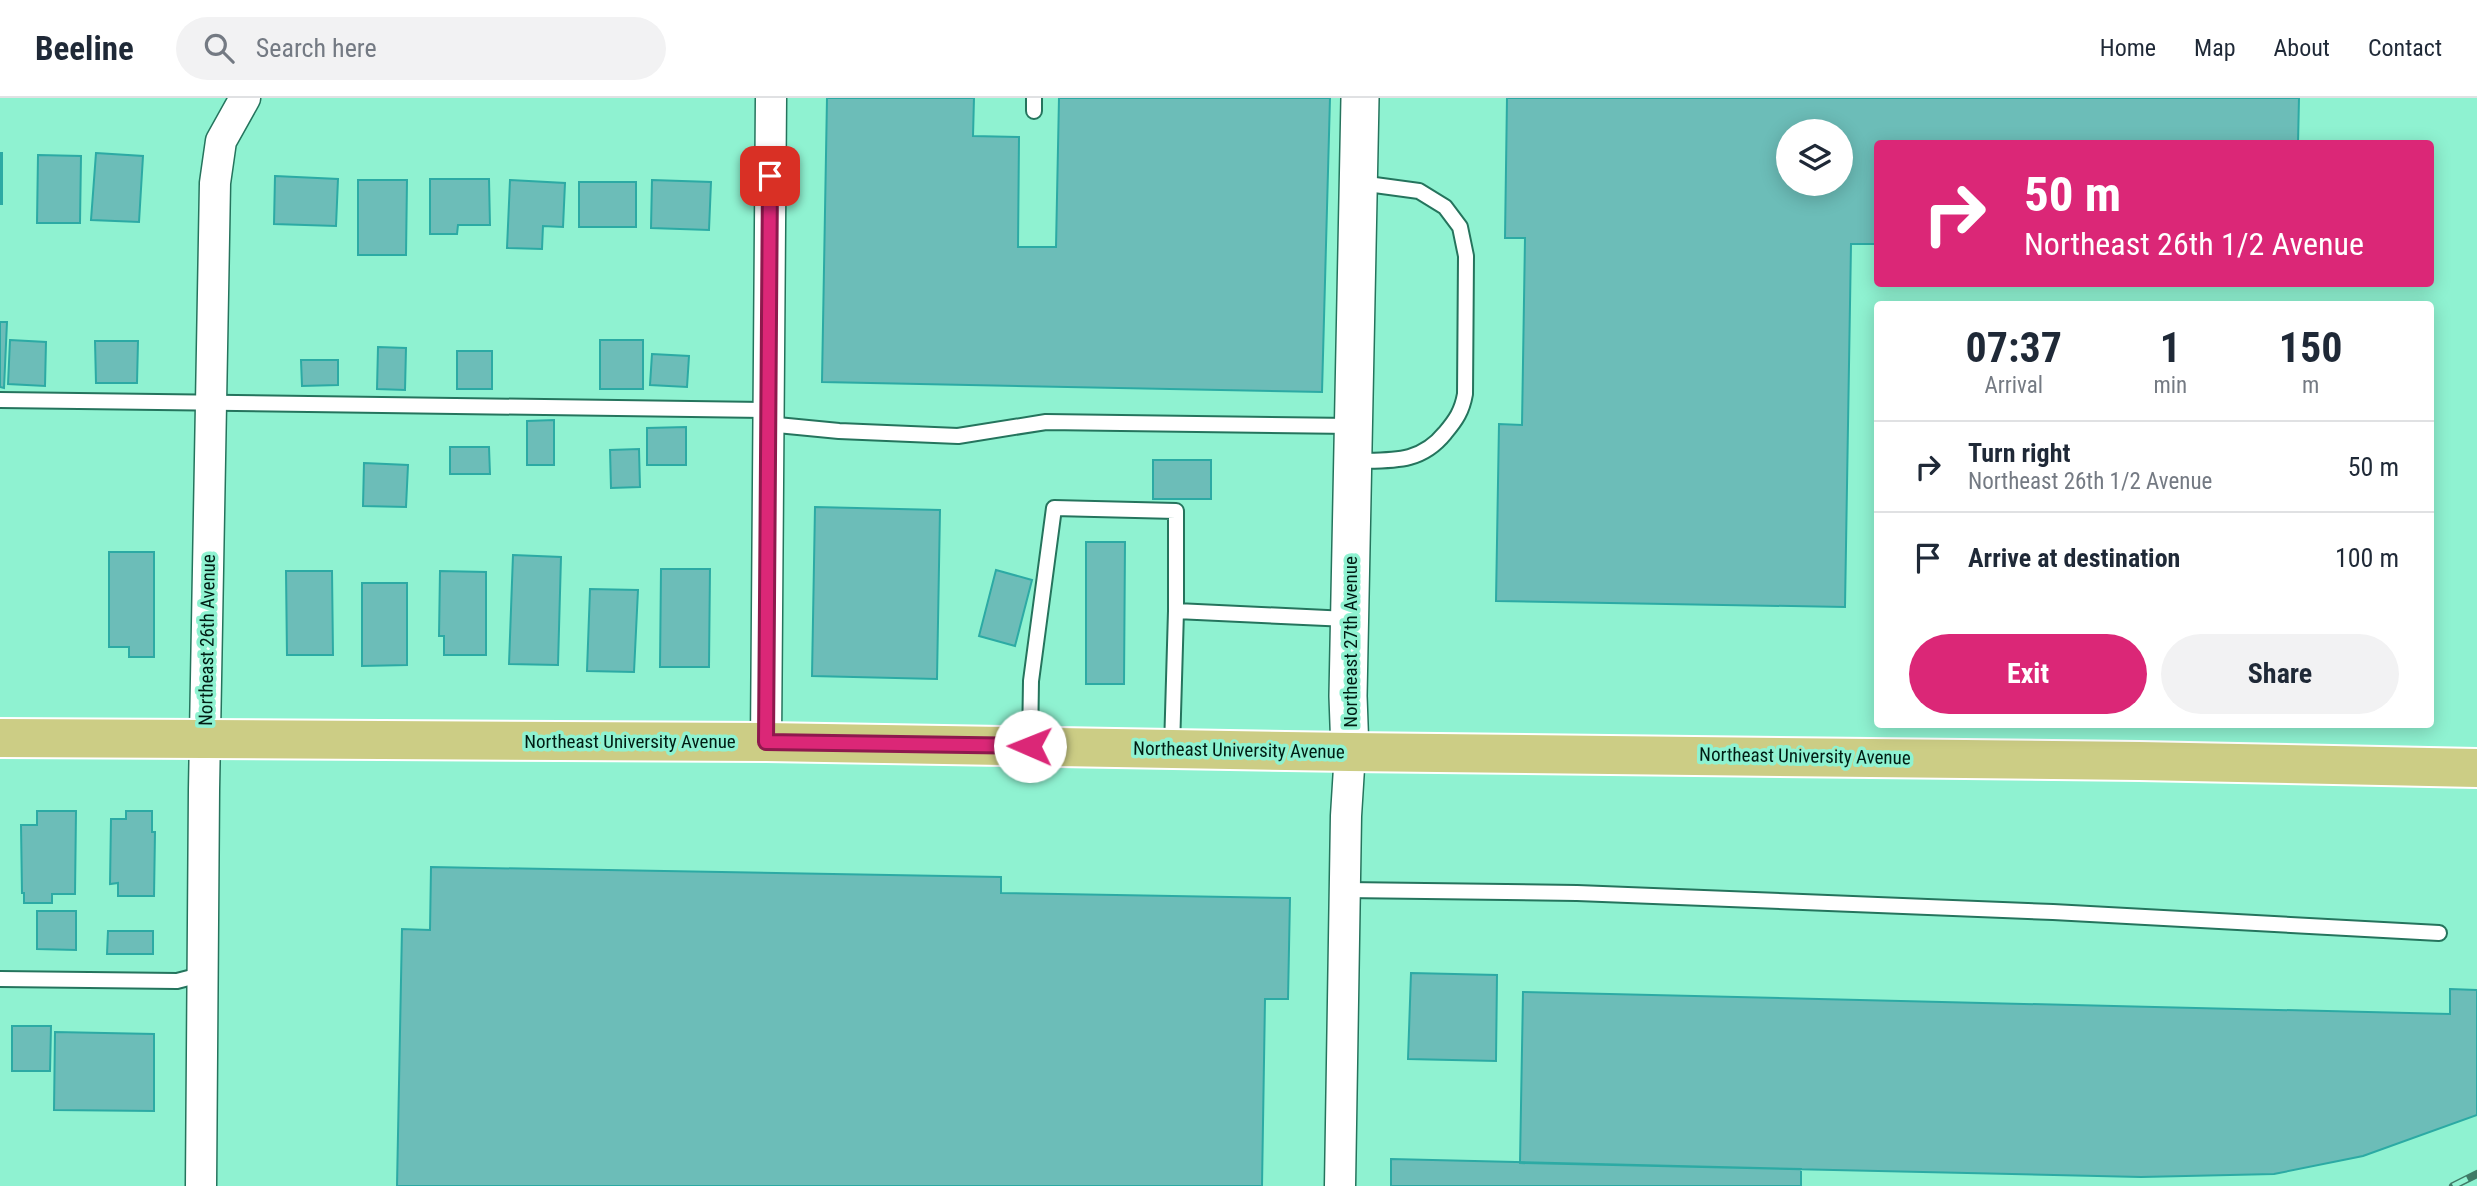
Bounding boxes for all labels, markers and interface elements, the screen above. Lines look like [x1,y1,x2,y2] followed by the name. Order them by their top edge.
[176,17,666,80] search box
[35,29,134,68] text: Beeline
[200,29,238,67] icon: search
[256,33,377,63] text: Search here
[2100,34,2156,62] text: Home
[2194,34,2236,62] text: Map
[2274,34,2330,62] text: About
[2368,34,2442,62] text: Contact
[1776,119,1853,196] map controls
[1776,119,1853,196] button: layers
[740,146,800,206] pin
[751,157,789,195] icon: arrive
[2024,166,2121,223] text: 50 m
[1909,168,2000,259] icon: right
[2024,225,2364,263] text: Northeast 26th 1/2 Avenue
[1966,323,2062,372] text: 07:37
[2160,323,2181,372] text: 1
[2279,323,2342,372] text: 150
[1984,372,2043,399] text: Arrival
[2153,372,2187,399] text: min
[2302,372,2319,399] text: m
[1968,438,2070,468] text: Turn right
[1909,448,1947,486] icon: right
[2348,452,2399,482] text: 50 m
[1968,468,2212,495] text: Northeast 26th 1/2 Avenue
[1909,539,1947,577] icon: arrive
[1968,543,2180,573] text: Arrive at destination
[2335,543,2399,573] text: 100 m
[194,554,220,726] street label: Northeast 26th Avenue
[1339,556,1362,728] street label: Northeast 27th Avenue
[1909,634,2147,714] button: Exit
[2161,634,2399,714] button: Share
[993,709,1067,783] position arrow
[524,730,736,753] street label: Northeast University Avenue
[1133,737,1345,763] street label: Northeast University Avenue
[1699,743,1911,769] street label: Northeast University Avenue

